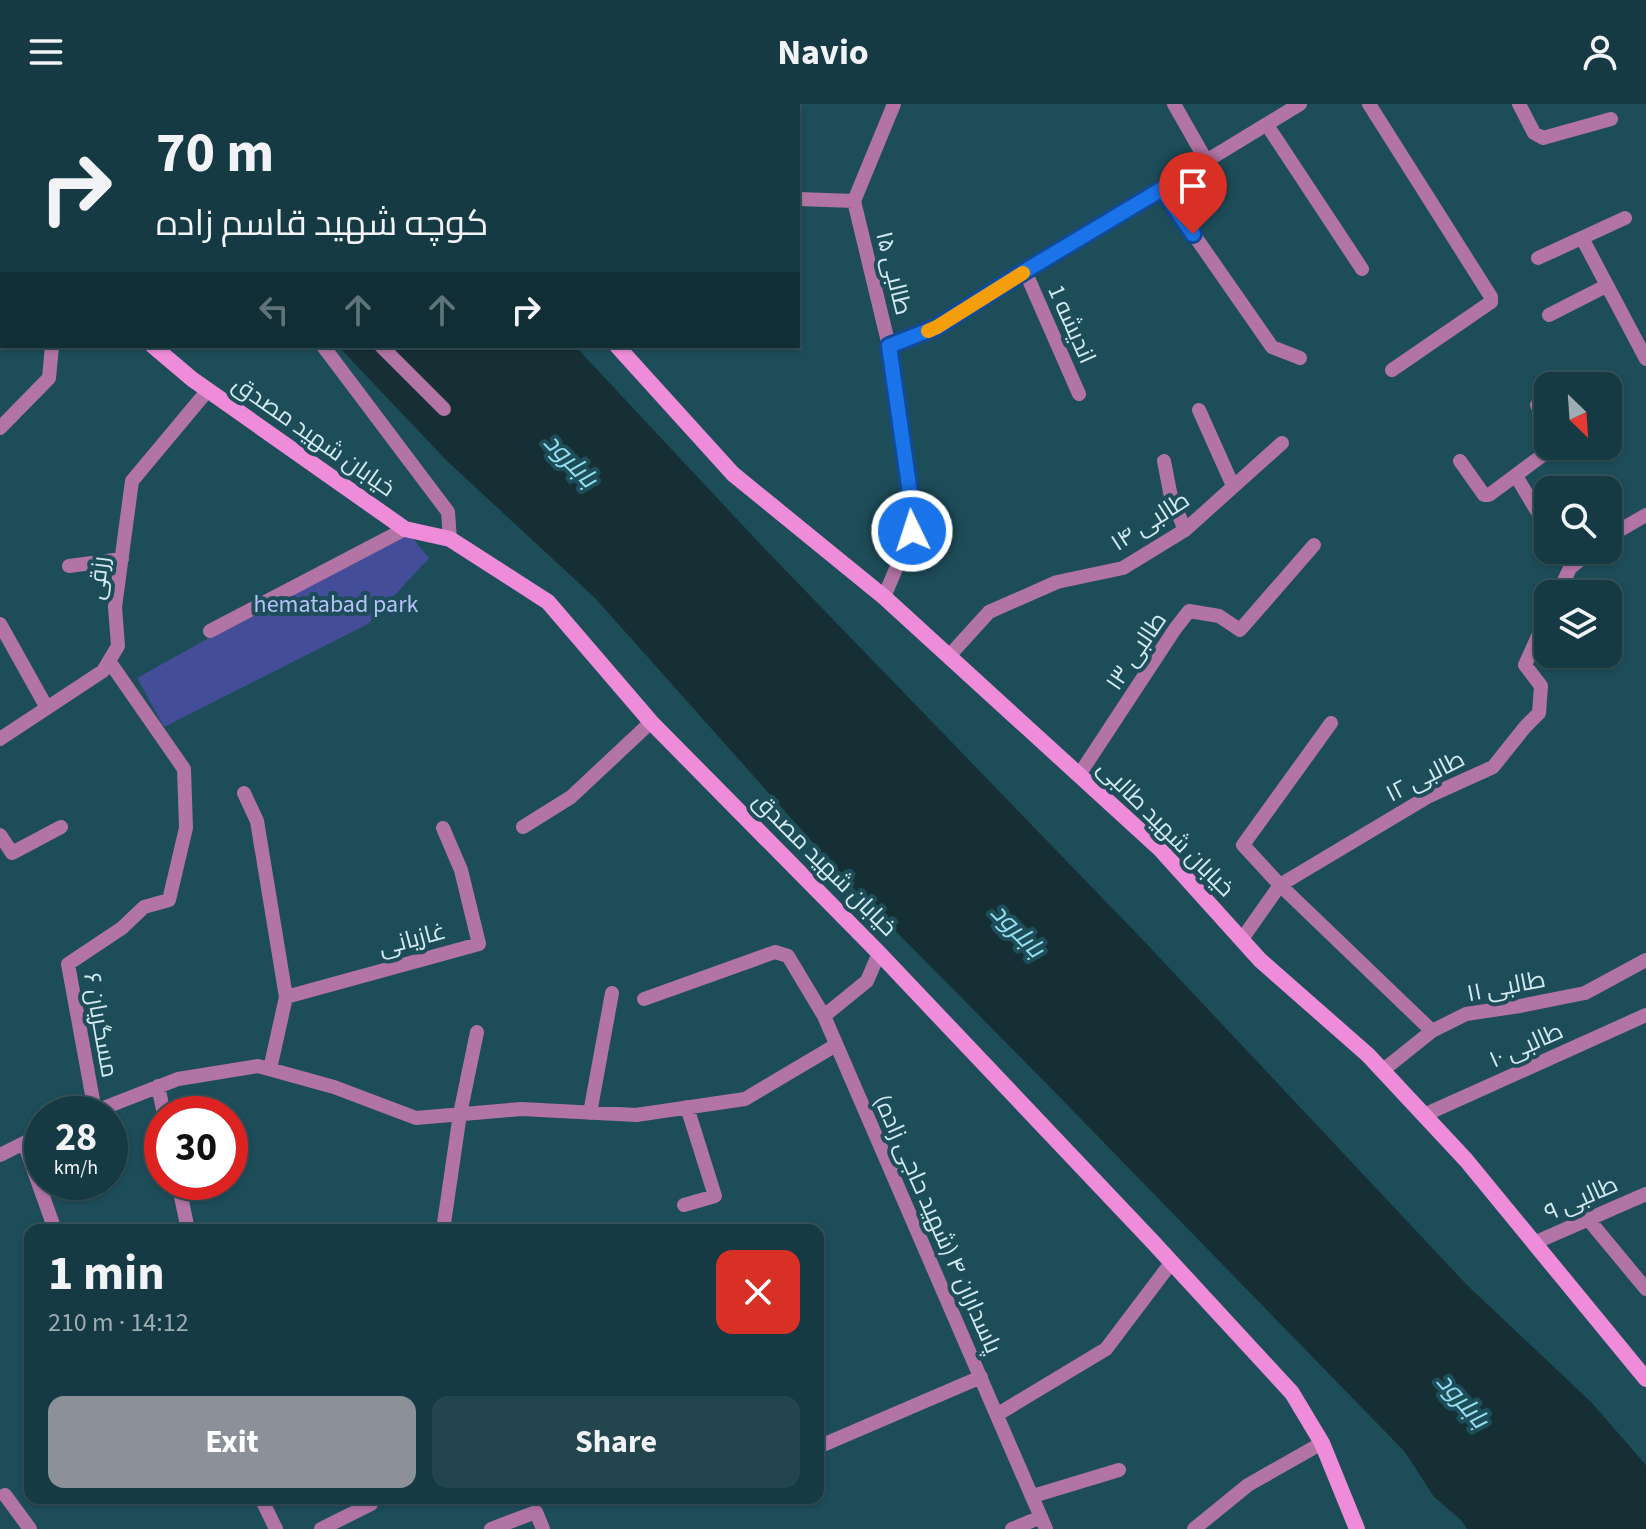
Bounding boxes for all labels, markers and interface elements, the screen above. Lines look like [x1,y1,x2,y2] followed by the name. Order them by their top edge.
[777,27,869,78] text: Navio
[24,30,68,74] icon: menu
[1578,30,1622,74] icon: person
[156,114,274,193] text: 70 m
[24,136,128,240] icon: right
[1159,152,1227,234] pin
[1171,164,1215,208] icon: arrive
[156,198,489,249] text: کوچه شهید قاسم زاده
[866,228,921,319] street label: طالبی ۱۵
[1039,279,1104,369] street label: اندیشه 1
[252,288,296,332] icon: left
[336,288,380,332] icon: ahead
[420,288,464,332] icon: ahead
[504,288,548,332] icon: right
[225,367,402,506] street label: خیابان شهید مصدق
[1534,372,1622,460] north arrow
[1534,372,1622,668] map controls
[535,424,608,498] water label: بابلرود
[1534,476,1622,564] button: search
[1104,483,1197,560] street label: طالبی ۱۴
[870,489,954,573] position arrow
[78,554,119,602] street label: رزقی
[1534,580,1622,668] button: layers
[254,587,419,622] park label: hematabad park
[1097,605,1176,698] street label: طالبی ۱۳
[1380,742,1471,811] street label: طالبی ۱۲
[1089,752,1242,905] street label: خیابان شهید طالبی
[745,784,905,944] street label: خیابان شهید مصدق
[982,894,1055,968] water label: بابلرود
[374,914,450,965] street label: غازیانی
[1464,962,1548,1011] street label: طالبی ۱۱
[74,970,127,1080] street label: مسگریان ۶
[1483,1014,1569,1077] street label: طالبی ۱۰
[865,1089,1011,1360] street label: پاسداران ۴ (شهید حاجی زاده)
[144,1096,248,1200] speed limit sign: 30
[55,1109,97,1166] text: 28
[54,1154,98,1182] text: km/h
[1539,1167,1624,1230] street label: طالبی ۹
[48,1240,165,1308] text: 1 min
[716,1250,800,1334] button: close
[48,1304,189,1341] text: 210 m · 14:12
[1428,1364,1499,1438] water label: بابلرود
[48,1396,416,1488] button: Exit
[432,1396,800,1488] button: Share

